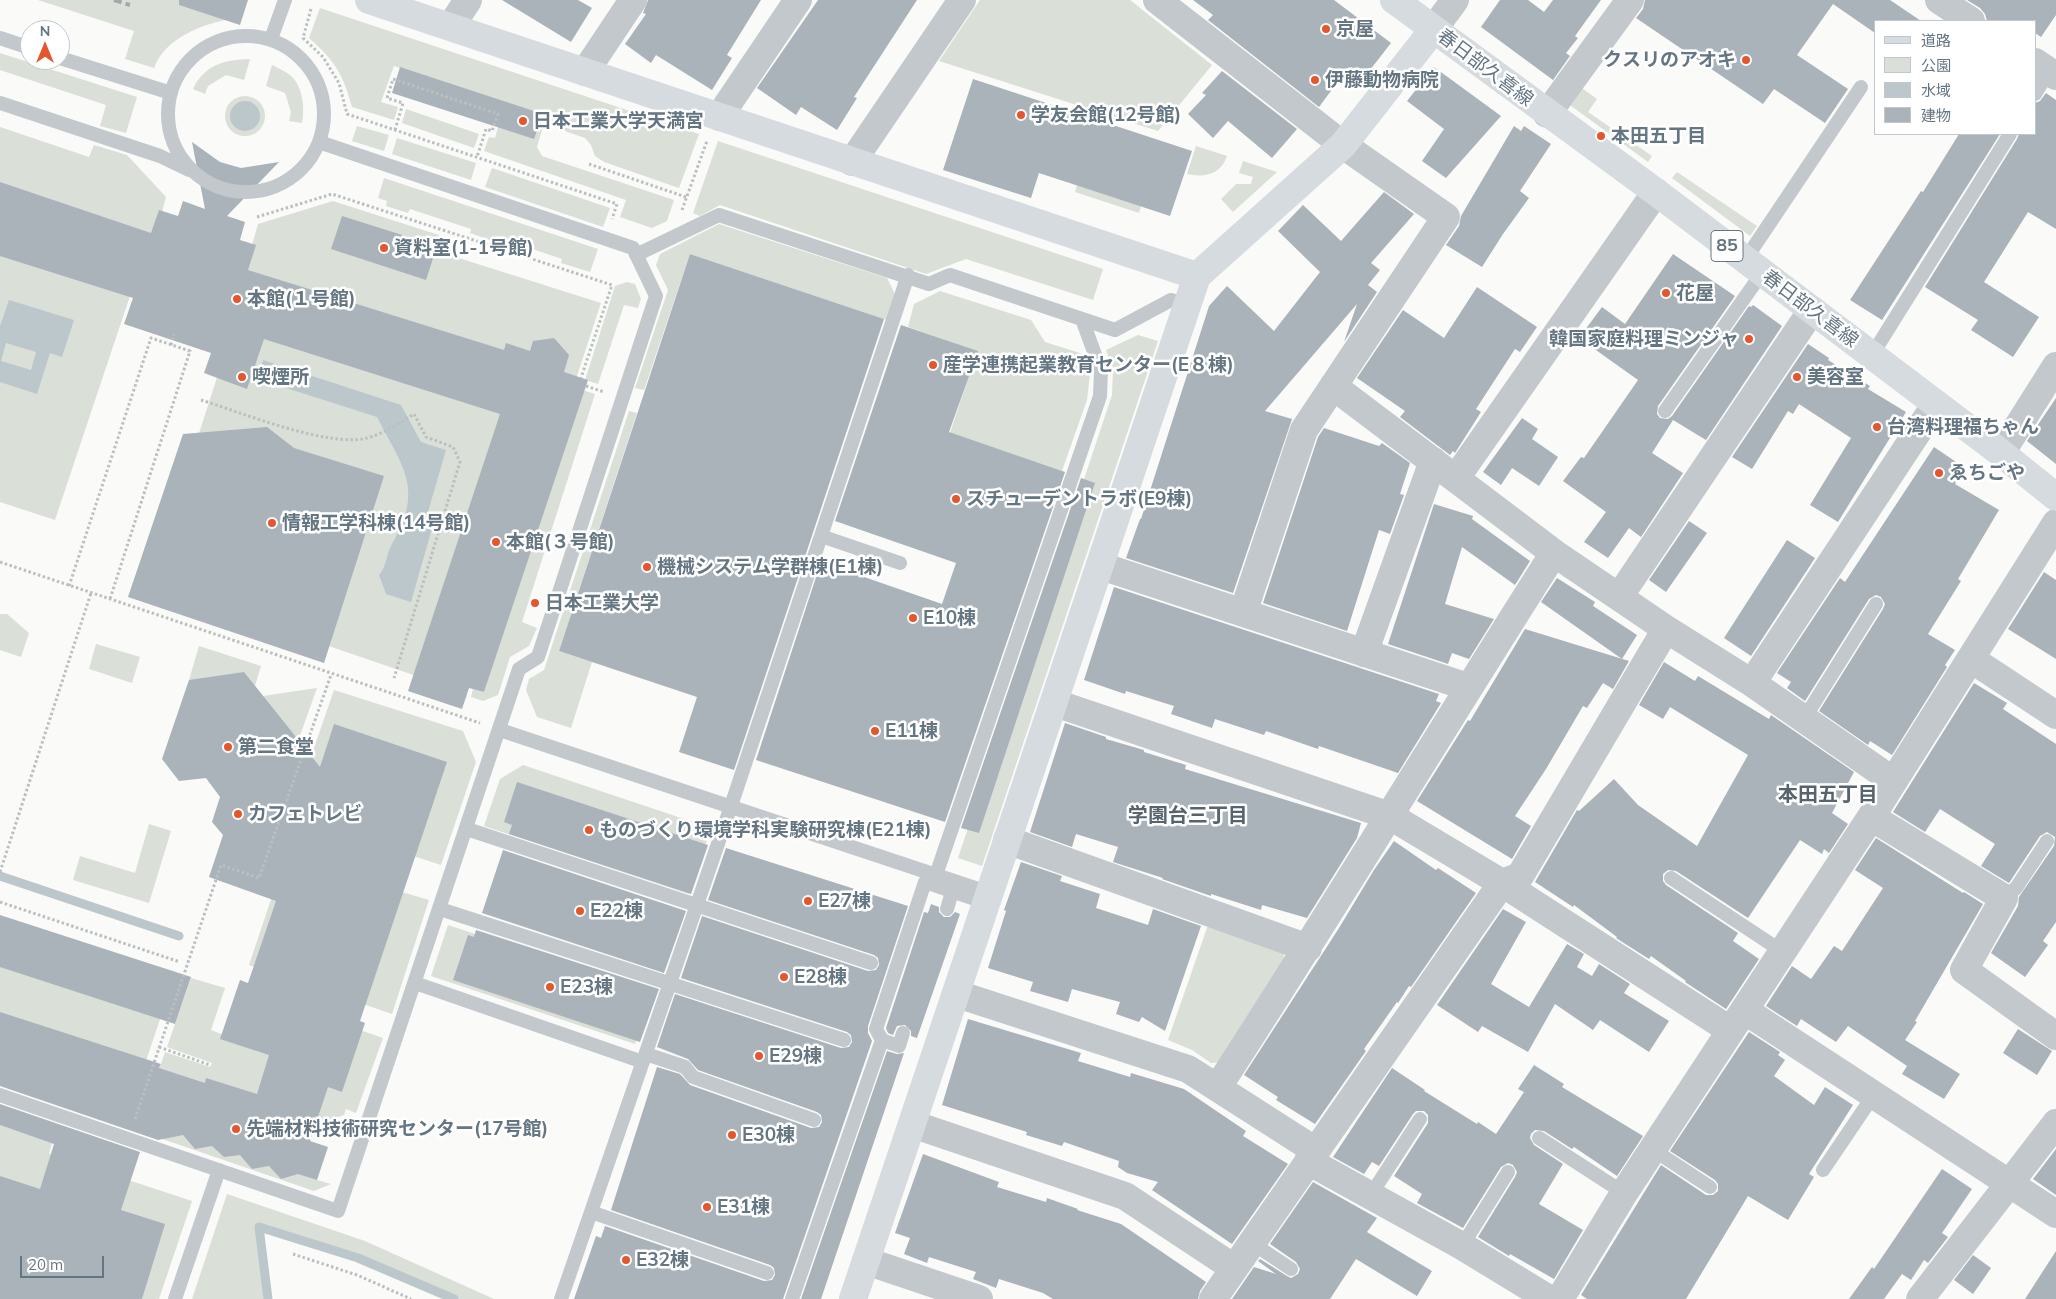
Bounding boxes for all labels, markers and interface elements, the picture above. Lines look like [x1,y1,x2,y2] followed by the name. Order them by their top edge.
[1336,18,1374,40] place label: 京屋
[20,20,70,70] north arrow
[1874,20,2036,135] legend
[40,22,50,40] text: N
[1320,23,1332,35] marker: 京屋
[1433,25,1537,111] street label: 春日部久喜線
[1921,31,1951,50] text: 道路
[1603,49,1736,71] place label: クスリのアオキ
[1740,54,1752,66] marker: クスリのアオキ
[1921,56,1951,75] text: 公園
[1325,69,1439,91] place label: 伊藤動物病院
[1309,74,1321,86] marker: 伊藤動物病院
[1921,81,1951,100] text: 水域
[1031,104,1181,126] place label: 学友会館(12号館)
[1921,106,1951,125] text: 建物
[1015,109,1027,121] marker: 学友会館(12号館)
[533,110,704,132] place label: 日本工業大学天満宮
[517,115,529,127] marker: 日本工業大学天満宮
[1611,125,1706,147] place label: 本田五丁目
[1595,130,1607,142] marker: 本田五丁目
[1711,230,1743,262] road number: 85
[394,237,534,259] place label: 資料室(1-1号館)
[378,242,390,254] marker: 資料室(1-1号館)
[1758,266,1862,352] street label: 春日部久喜線
[1676,282,1714,304] place label: 花屋
[1660,287,1672,299] marker: 花屋
[247,288,356,310] place label: 本館(１号館)
[231,293,243,305] marker: 本館(１号館)
[1549,328,1739,350] place label: 韓国家庭料理ミンジャ
[1743,333,1755,345] marker: 韓国家庭料理ミンジャ
[943,354,1234,376] place label: 産学連携起業教育センター(E８棟)
[927,359,939,371] marker: 産学連携起業教育センター(E８棟)
[252,366,309,388] place label: 喫煙所
[1807,366,1864,388] place label: 美容室
[236,371,248,383] marker: 喫煙所
[1791,371,1803,383] marker: 美容室
[1887,416,2039,438] place label: 台湾料理福ちゃん
[1871,421,1883,433] marker: 台湾料理福ちゃん
[1949,462,2025,484] place label: ゑちごや
[1933,467,1945,479] marker: ゑちごや
[966,488,1192,510] place label: スチューデントラボ(E9棟)
[950,493,962,505] marker: スチューデントラボ(E9棟)
[282,512,470,534] place label: 情報工学科棟(14号館)
[266,517,278,529] marker: 情報工学科棟(14号館)
[506,531,615,553] place label: 本館(３号館)
[490,536,502,548] marker: 本館(３号館)
[657,556,883,578] place label: 機械システム学群棟(E1棟)
[641,561,653,573] marker: 機械システム学群棟(E1棟)
[545,592,659,614] place label: 日本工業大学
[529,597,541,609] marker: 日本工業大学
[923,607,976,629] place label: E10棟
[907,612,919,624] marker: E10棟
[885,720,938,742] place label: E11棟
[869,725,881,737] marker: E11棟
[238,736,314,758] place label: 第二食堂
[222,741,234,753] marker: 第二食堂
[1778,783,1878,807] district label: 本田五丁目
[248,803,362,825] place label: カフェトレビ
[1128,804,1248,828] district label: 学園台三丁目
[232,808,244,820] marker: カフェトレビ
[599,819,932,841] place label: ものづくり環境学科実験研究棟(E21棟)
[583,824,595,836] marker: ものづくり環境学科実験研究棟(E21棟)
[818,890,871,912] place label: E27棟
[802,895,814,907] marker: E27棟
[590,900,643,922] place label: E22棟
[574,905,586,917] marker: E22棟
[794,966,847,988] place label: E28棟
[778,971,790,983] marker: E28棟
[560,976,613,998] place label: E23棟
[544,981,556,993] marker: E23棟
[769,1045,822,1067] place label: E29棟
[753,1050,765,1062] marker: E29棟
[246,1118,548,1140] place label: 先端材料技術研究センター(17号館)
[230,1123,242,1135] marker: 先端材料技術研究センター(17号館)
[742,1124,795,1146] place label: E30棟
[726,1129,738,1141] marker: E30棟
[717,1196,770,1218] place label: E31棟
[701,1201,713,1213] marker: E31棟
[22,1246,106,1278] scale bar
[636,1249,689,1271] place label: E32棟
[620,1254,632,1266] marker: E32棟
[28,1255,63,1274] text: 20 m

